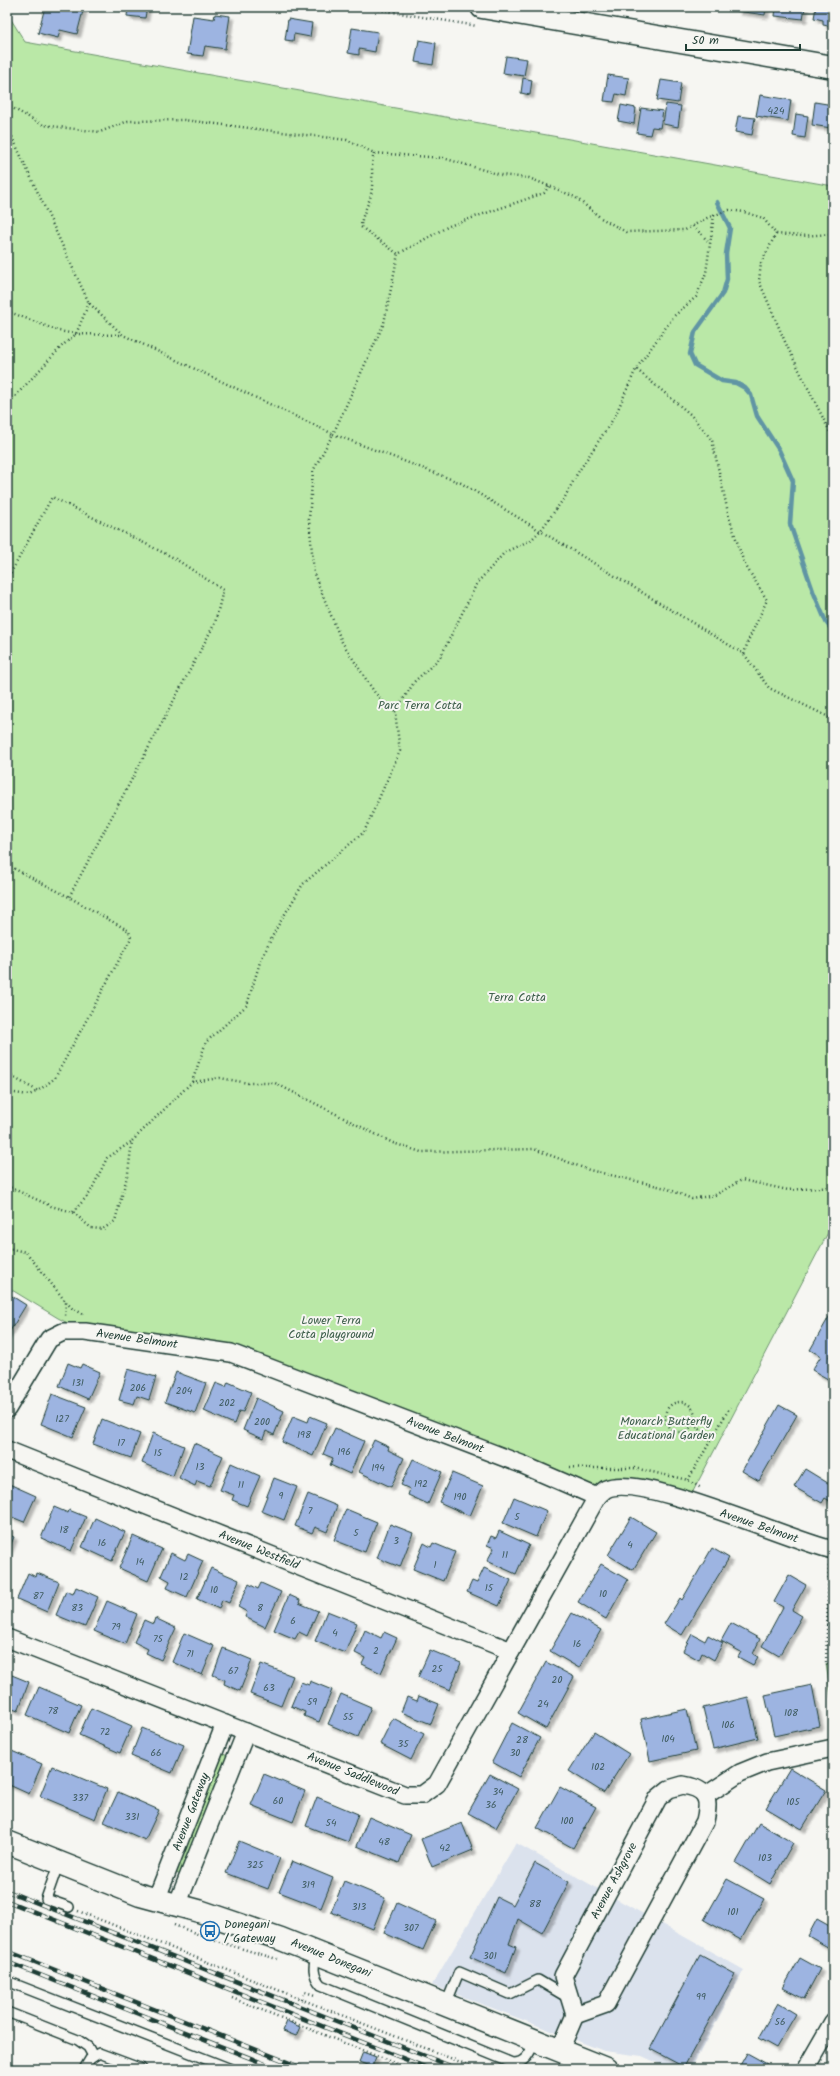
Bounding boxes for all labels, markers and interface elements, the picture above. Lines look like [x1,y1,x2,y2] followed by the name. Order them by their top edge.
[686,26,800,52] scale bar
[692,31,719,50] text: 50 m
[768,103,785,119] house number: 424
[378,696,462,715] park label: Parc Terra Cotta
[488,988,546,1007] park label: Terra Cotta
[288,1311,375,1344] park label: Lower Terra Cotta playground
[95,1324,179,1354] street label: Avenue Belmont
[72,1375,84,1391] house number: 131
[130,1380,146,1396] house number: 206
[176,1383,193,1399] house number: 204
[219,1395,235,1411] house number: 202
[55,1411,69,1427] house number: 127
[403,1411,487,1459] street label: Avenue Belmont
[617,1412,715,1445] park label: Monarch Butterfly Educational Garden
[254,1414,270,1430] house number: 200
[297,1427,312,1443] house number: 198
[117,1435,125,1451] house number: 17
[337,1444,351,1460] house number: 196
[154,1445,163,1461] house number: 15
[196,1459,205,1475] house number: 13
[371,1460,385,1476] house number: 194
[414,1476,428,1492] house number: 192
[238,1477,244,1493] house number: 11
[279,1488,284,1504] house number: 9
[453,1489,467,1505] house number: 190
[308,1503,313,1519] house number: 7
[717,1504,801,1548] street label: Avenue Belmont
[514,1509,520,1525] house number: 5
[59,1522,70,1538] house number: 18
[216,1525,303,1575] street label: Avenue Westfield
[353,1525,359,1541] house number: 5
[393,1533,399,1549] house number: 3
[98,1535,106,1551] house number: 16
[627,1537,633,1553] house number: 4
[502,1547,508,1563] house number: 11
[136,1554,145,1570] house number: 14
[433,1557,437,1573] house number: 1
[180,1569,189,1585] house number: 12
[485,1580,494,1596] house number: 15
[210,1582,218,1598] house number: 10
[599,1586,607,1602] house number: 10
[33,1588,44,1604] house number: 87
[71,1600,83,1616] house number: 83
[257,1600,264,1616] house number: 8
[290,1613,296,1629] house number: 6
[111,1619,121,1635] house number: 79
[332,1625,338,1641] house number: 4
[153,1631,164,1647] house number: 75
[573,1636,581,1652] house number: 16
[373,1643,379,1659] house number: 2
[186,1646,194,1662] house number: 71
[431,1661,443,1677] house number: 25
[228,1663,238,1679] house number: 67
[552,1672,562,1688] house number: 20
[263,1680,275,1696] house number: 63
[307,1694,317,1710] house number: 59
[537,1696,549,1712] house number: 24
[48,1703,59,1719] house number: 78
[784,1705,799,1721] house number: 108
[343,1709,354,1725] house number: 55
[721,1717,735,1733] house number: 106
[100,1724,110,1740] house number: 72
[661,1731,675,1747] house number: 104
[516,1732,529,1748] house number: 28
[397,1736,409,1752] house number: 35
[150,1745,162,1761] house number: 66
[510,1745,520,1761] house number: 30
[304,1747,403,1801] street label: Avenue Saddlewood
[591,1759,605,1775] house number: 102
[167,1770,215,1854] street label: Avenue Gateway
[492,1784,504,1800] house number: 34
[72,1790,88,1806] house number: 337
[273,1793,283,1809] house number: 60
[786,1794,800,1810] house number: 105
[485,1797,497,1813] house number: 36
[125,1809,139,1825] house number: 331
[560,1813,574,1829] house number: 100
[326,1815,337,1831] house number: 54
[378,1834,391,1850] house number: 48
[586,1839,643,1923] street label: Avenue Ashgrove
[439,1840,451,1856] house number: 42
[758,1850,772,1866] house number: 103
[247,1857,264,1873] house number: 325
[301,1877,315,1893] house number: 319
[529,1896,542,1912] house number: 88
[352,1899,367,1915] house number: 313
[727,1904,739,1920] house number: 101
[224,1915,276,1948] place label: Donegani / Gateway
[199,1920,221,1942] bus stop icon: Donegani / Gateway
[403,1920,419,1936] house number: 307
[288,1933,375,1983] street label: Avenue Donegani
[483,1948,497,1964] house number: 301
[696,1989,706,2005] house number: 99
[775,2014,785,2030] house number: 56

